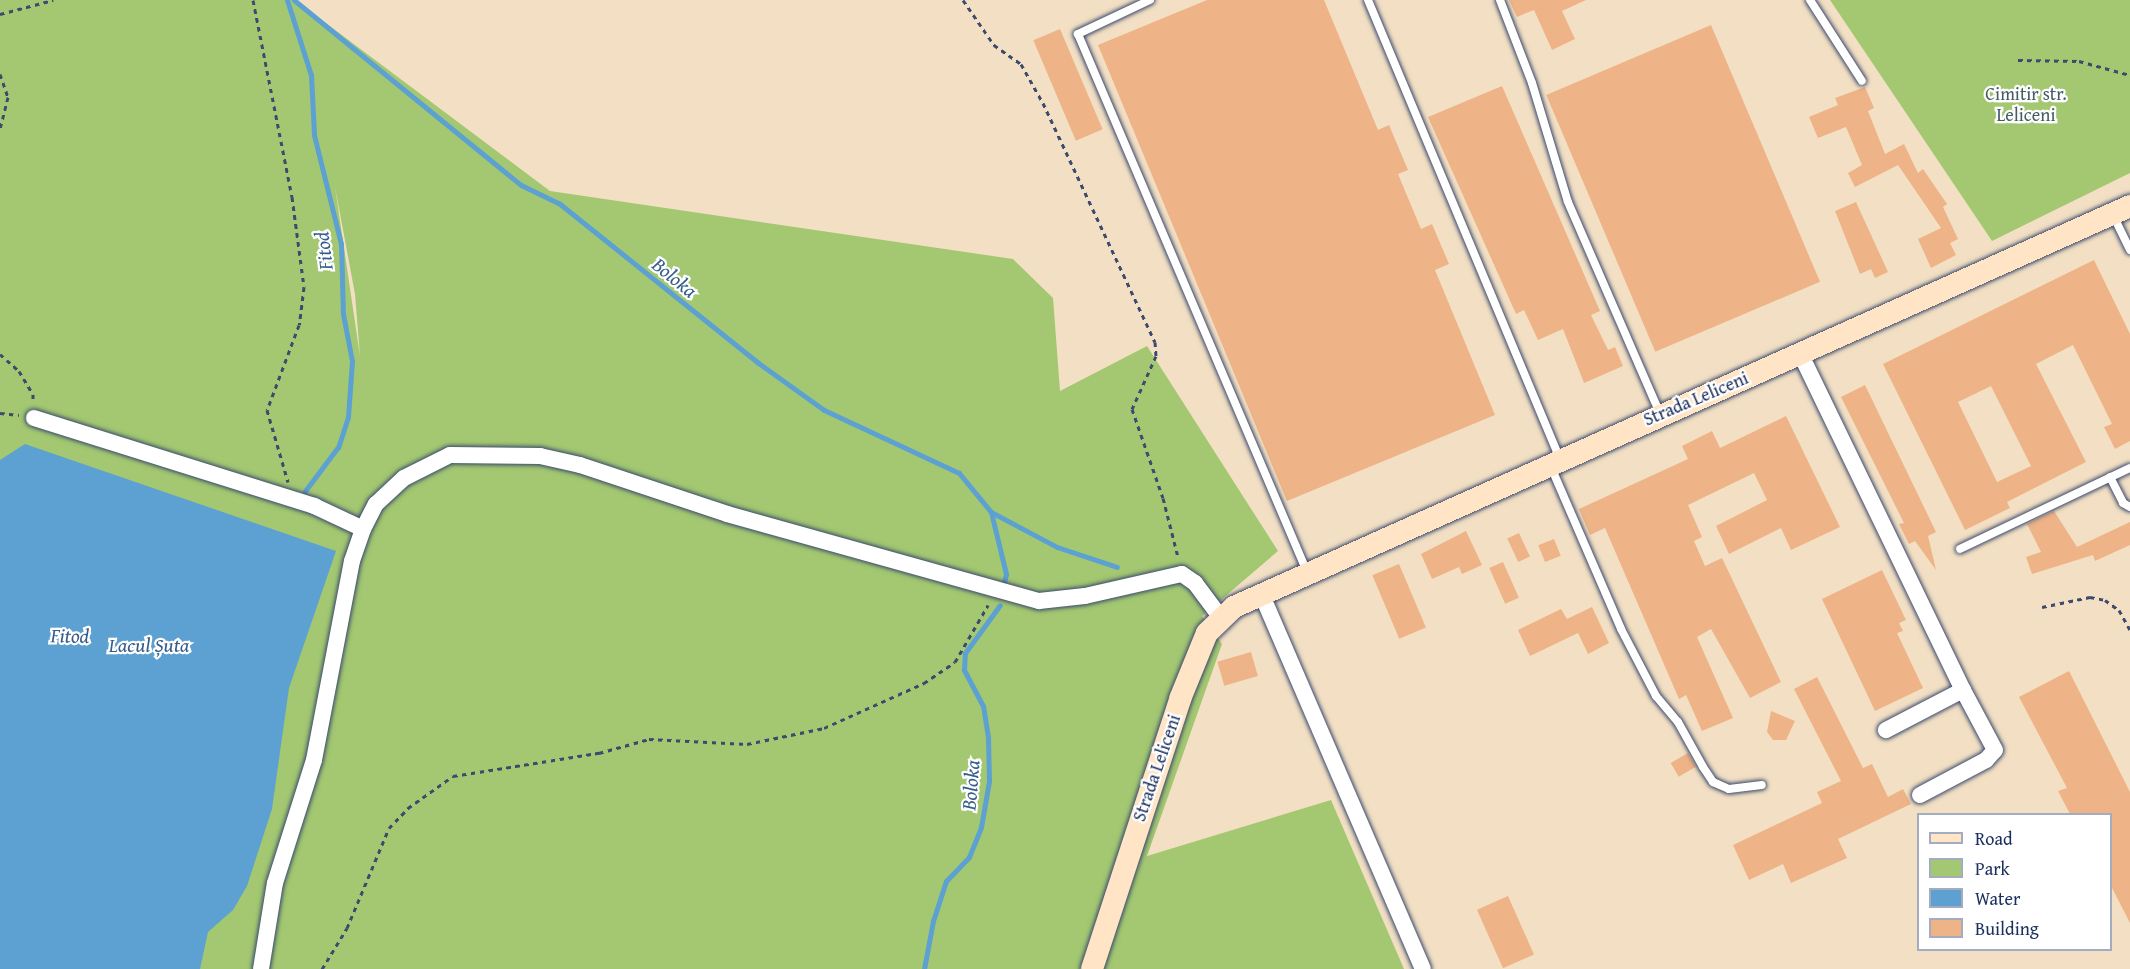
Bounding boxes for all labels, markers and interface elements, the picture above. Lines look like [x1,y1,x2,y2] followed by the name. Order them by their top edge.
[1985,84,2067,127] park label: Cimitir str. Leliceni
[309,230,337,272] water label: Fitod
[648,252,702,302] water label: Boloka
[1640,367,1752,431] street label: Strada Leliceni
[51,623,89,647] water label: Fitod
[109,632,189,656] water label: Lacul Șuta
[1129,712,1185,824] street label: Strada Leliceni
[956,759,984,811] water label: Boloka
[1917,813,2112,951] legend
[1975,825,2013,852] text: Road
[1975,855,2010,882] text: Park
[1975,885,2020,912] text: Water
[1975,915,2039,942] text: Building

